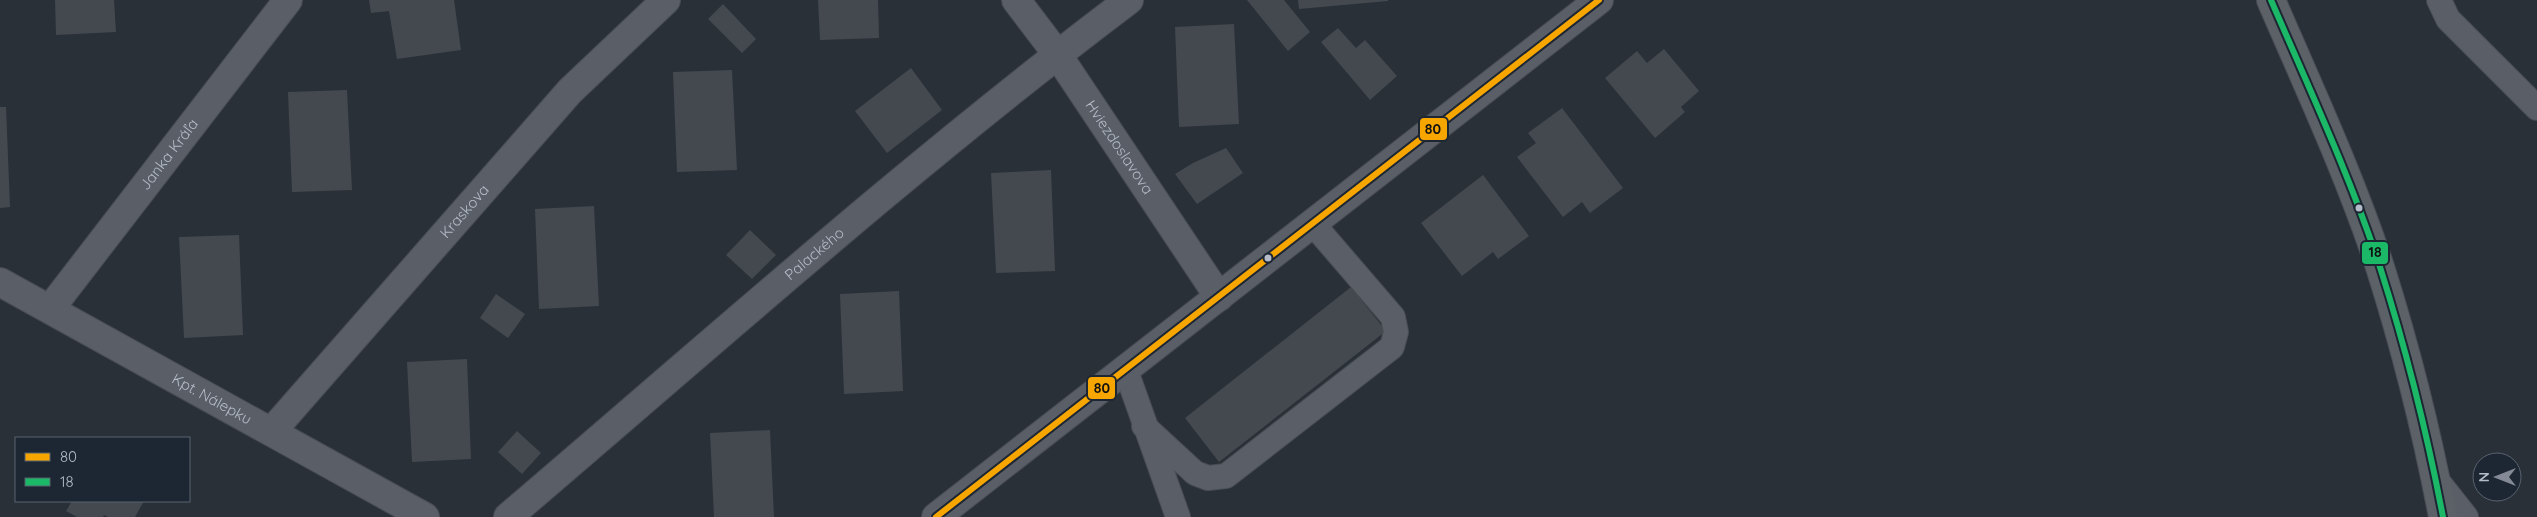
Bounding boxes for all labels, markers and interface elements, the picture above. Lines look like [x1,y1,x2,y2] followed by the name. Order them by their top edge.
[1082,96,1158,198] street label: Hviezdoslavova
[135,115,202,194] street label: Janka Kráľa
[1419,117,1448,141] line badge: 80
[1425,120,1442,138] text: 80
[435,180,493,242] street label: Kraskova
[2354,203,2364,213] unlabelled marker
[781,223,848,284] street label: Palackého
[2361,241,2389,265] line badge: 18
[2368,243,2382,261] text: 18
[1263,253,1273,263] unlabelled marker
[169,369,255,428] street label: Kpt. Nálepku
[1087,376,1116,400] line badge: 80
[1094,379,1111,397] text: 80
[15,437,190,502] legend
[60,447,77,466] text: 80
[2472,452,2522,502] north arrow
[60,472,74,491] text: 18
[2475,472,2493,482] text: N

